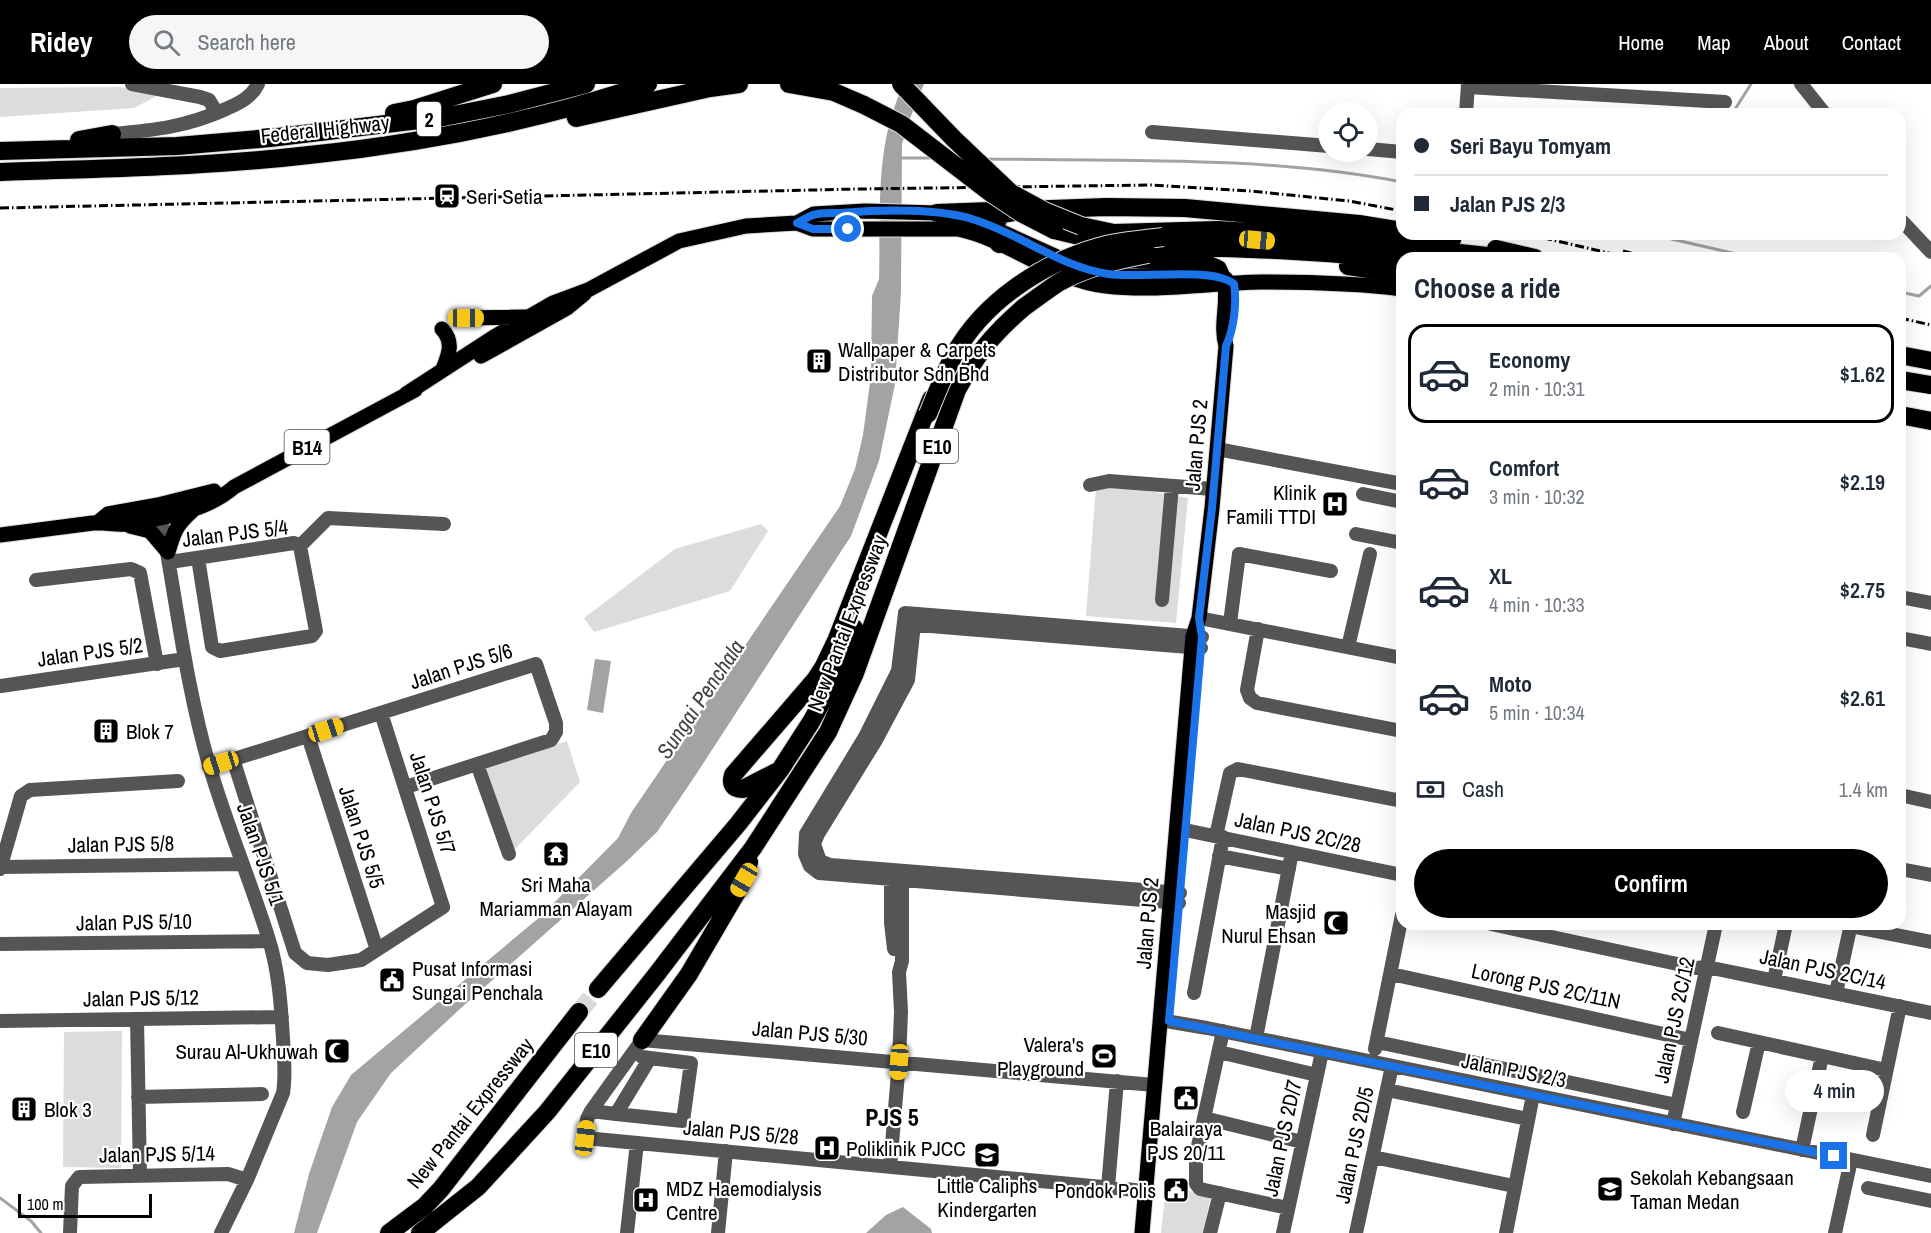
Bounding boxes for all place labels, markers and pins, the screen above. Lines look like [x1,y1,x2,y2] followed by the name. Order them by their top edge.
[432,181,462,211] station icon: Seri Setia
[466,182,543,211] place label: Seri Setia
[838,335,996,388] place label: Wallpaper & Carpets Distributor Sdn Bhd
[804,346,834,376] building icon: Wallpaper & Carpets Distributor Sdn Bhd
[1226,478,1316,531] place label: Klinik Famili TTDI
[1320,489,1350,519] hospital icon: Klinik Famili TTDI
[91,716,121,746] building icon: Blok 7
[126,717,174,746] place label: Blok 7
[541,839,571,869] temple icon: Sri Maha Mariamman Alayam
[479,870,633,923] place label: Sri Maha Mariamman Alayam
[1221,897,1316,950] place label: Masjid Nurul Ehsan
[1321,908,1351,938] mosque icon: Masjid Nurul Ehsan
[412,954,544,1007] place label: Pusat Informasi Sungai Penchala
[377,965,407,995] public building icon: Pusat Informasi Sungai Penchala
[997,1030,1084,1083] place label: Valera's Playground
[322,1036,352,1066] mosque icon: Surau Al-Ukhuwah
[175,1037,318,1066] place label: Surau Al-Ukhuwah
[1089,1041,1119,1071] sports icon: Valera's Playground
[1171,1083,1201,1113] public building icon: Balairaya PJS 20/11
[9,1094,39,1124] building icon: Blok 3
[44,1095,92,1124] place label: Blok 3
[1147,1114,1226,1167] place label: Balairaya PJS 20/11
[812,1133,842,1163] hospital icon: Poliklinik PJCC
[846,1134,966,1163] place label: Poliklinik PJCC
[972,1140,1002,1170] school or university icon: Little Caliphs Kindergarten
[1630,1163,1794,1216] place label: Sekolah Kebangsaan Taman Medan
[937,1171,1037,1224] place label: Little Caliphs Kindergarten
[666,1174,822,1227] place label: MDZ Haemodialysis Centre
[1595,1174,1625,1204] school or university icon: Sekolah Kebangsaan Taman Medan
[1161,1175,1191,1205] public building icon: Pondok Polis
[1055,1176,1156,1205] place label: Pondok Polis
[631,1185,661,1215] hospital icon: MDZ Haemodialysis Centre

